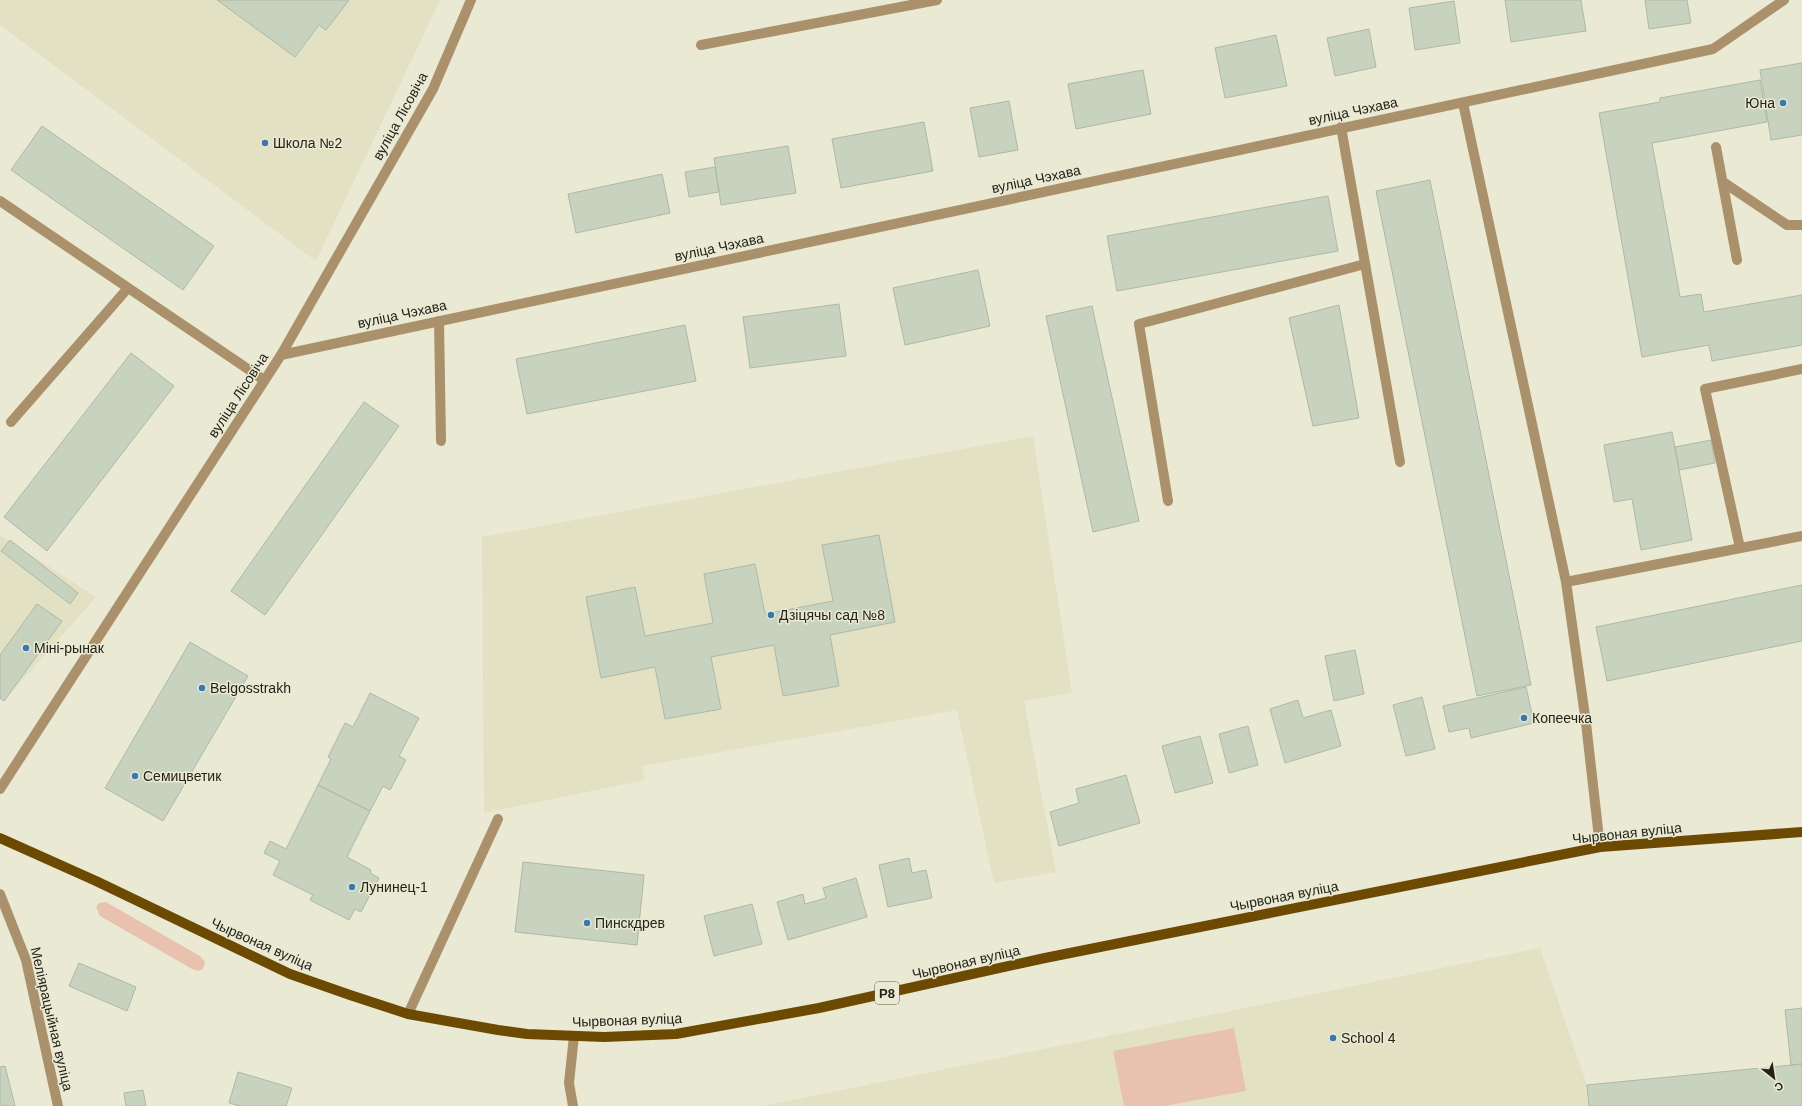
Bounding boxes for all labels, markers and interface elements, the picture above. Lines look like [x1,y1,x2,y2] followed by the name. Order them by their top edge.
[369,69,431,163] street label: вуліца Лісовіча
[1307,94,1399,128] street label: вуліца Чэхава
[1745,95,1775,111] place label: Юна
[1778,98,1788,108] marker: Юна
[273,135,342,151] place label: Школа №2
[260,138,270,148] marker: Школа №2
[990,162,1082,196] street label: вуліца Чэхава
[673,230,765,264] street label: вуліца Чэхава
[356,297,448,331] street label: вуліца Чэхава
[205,350,271,440] street label: вуліца Лісовіча
[779,607,885,623] place label: Дзіцячы сад №8
[766,610,776,620] marker: Дзіцячы сад №8
[34,640,105,656] place label: Міні-рынак
[21,643,31,653] marker: Міні-рынак
[210,680,291,696] place label: Belgosstrakh
[197,683,207,693] marker: Belgosstrakh
[1532,710,1592,726] place label: Копеечка
[1519,713,1529,723] marker: Копеечка
[143,768,222,784] place label: Семицветик
[130,771,140,781] marker: Семицветик
[1571,819,1683,847] street label: Чырвоная вуліца
[1228,878,1340,914] street label: Чырвоная вуліца
[360,879,428,895] place label: Лунинец-1
[347,882,357,892] marker: Лунинец-1
[208,914,316,974] street label: Чырвоная вуліца
[595,915,665,931] place label: Пинскдрев
[582,918,592,928] marker: Пинскдрев
[911,942,1022,982] street label: Чырвоная вуліца
[28,945,76,1093] street label: Меліярацыйная вуліца
[875,982,899,1004] road number: Р8
[572,1010,683,1030] street label: Чырвоная вуліца
[1341,1030,1396,1046] place label: School 4
[1328,1033,1338,1043] marker: School 4
[1754,1058,1794,1098] north arrow
[1773,1079,1785,1094] text: С

